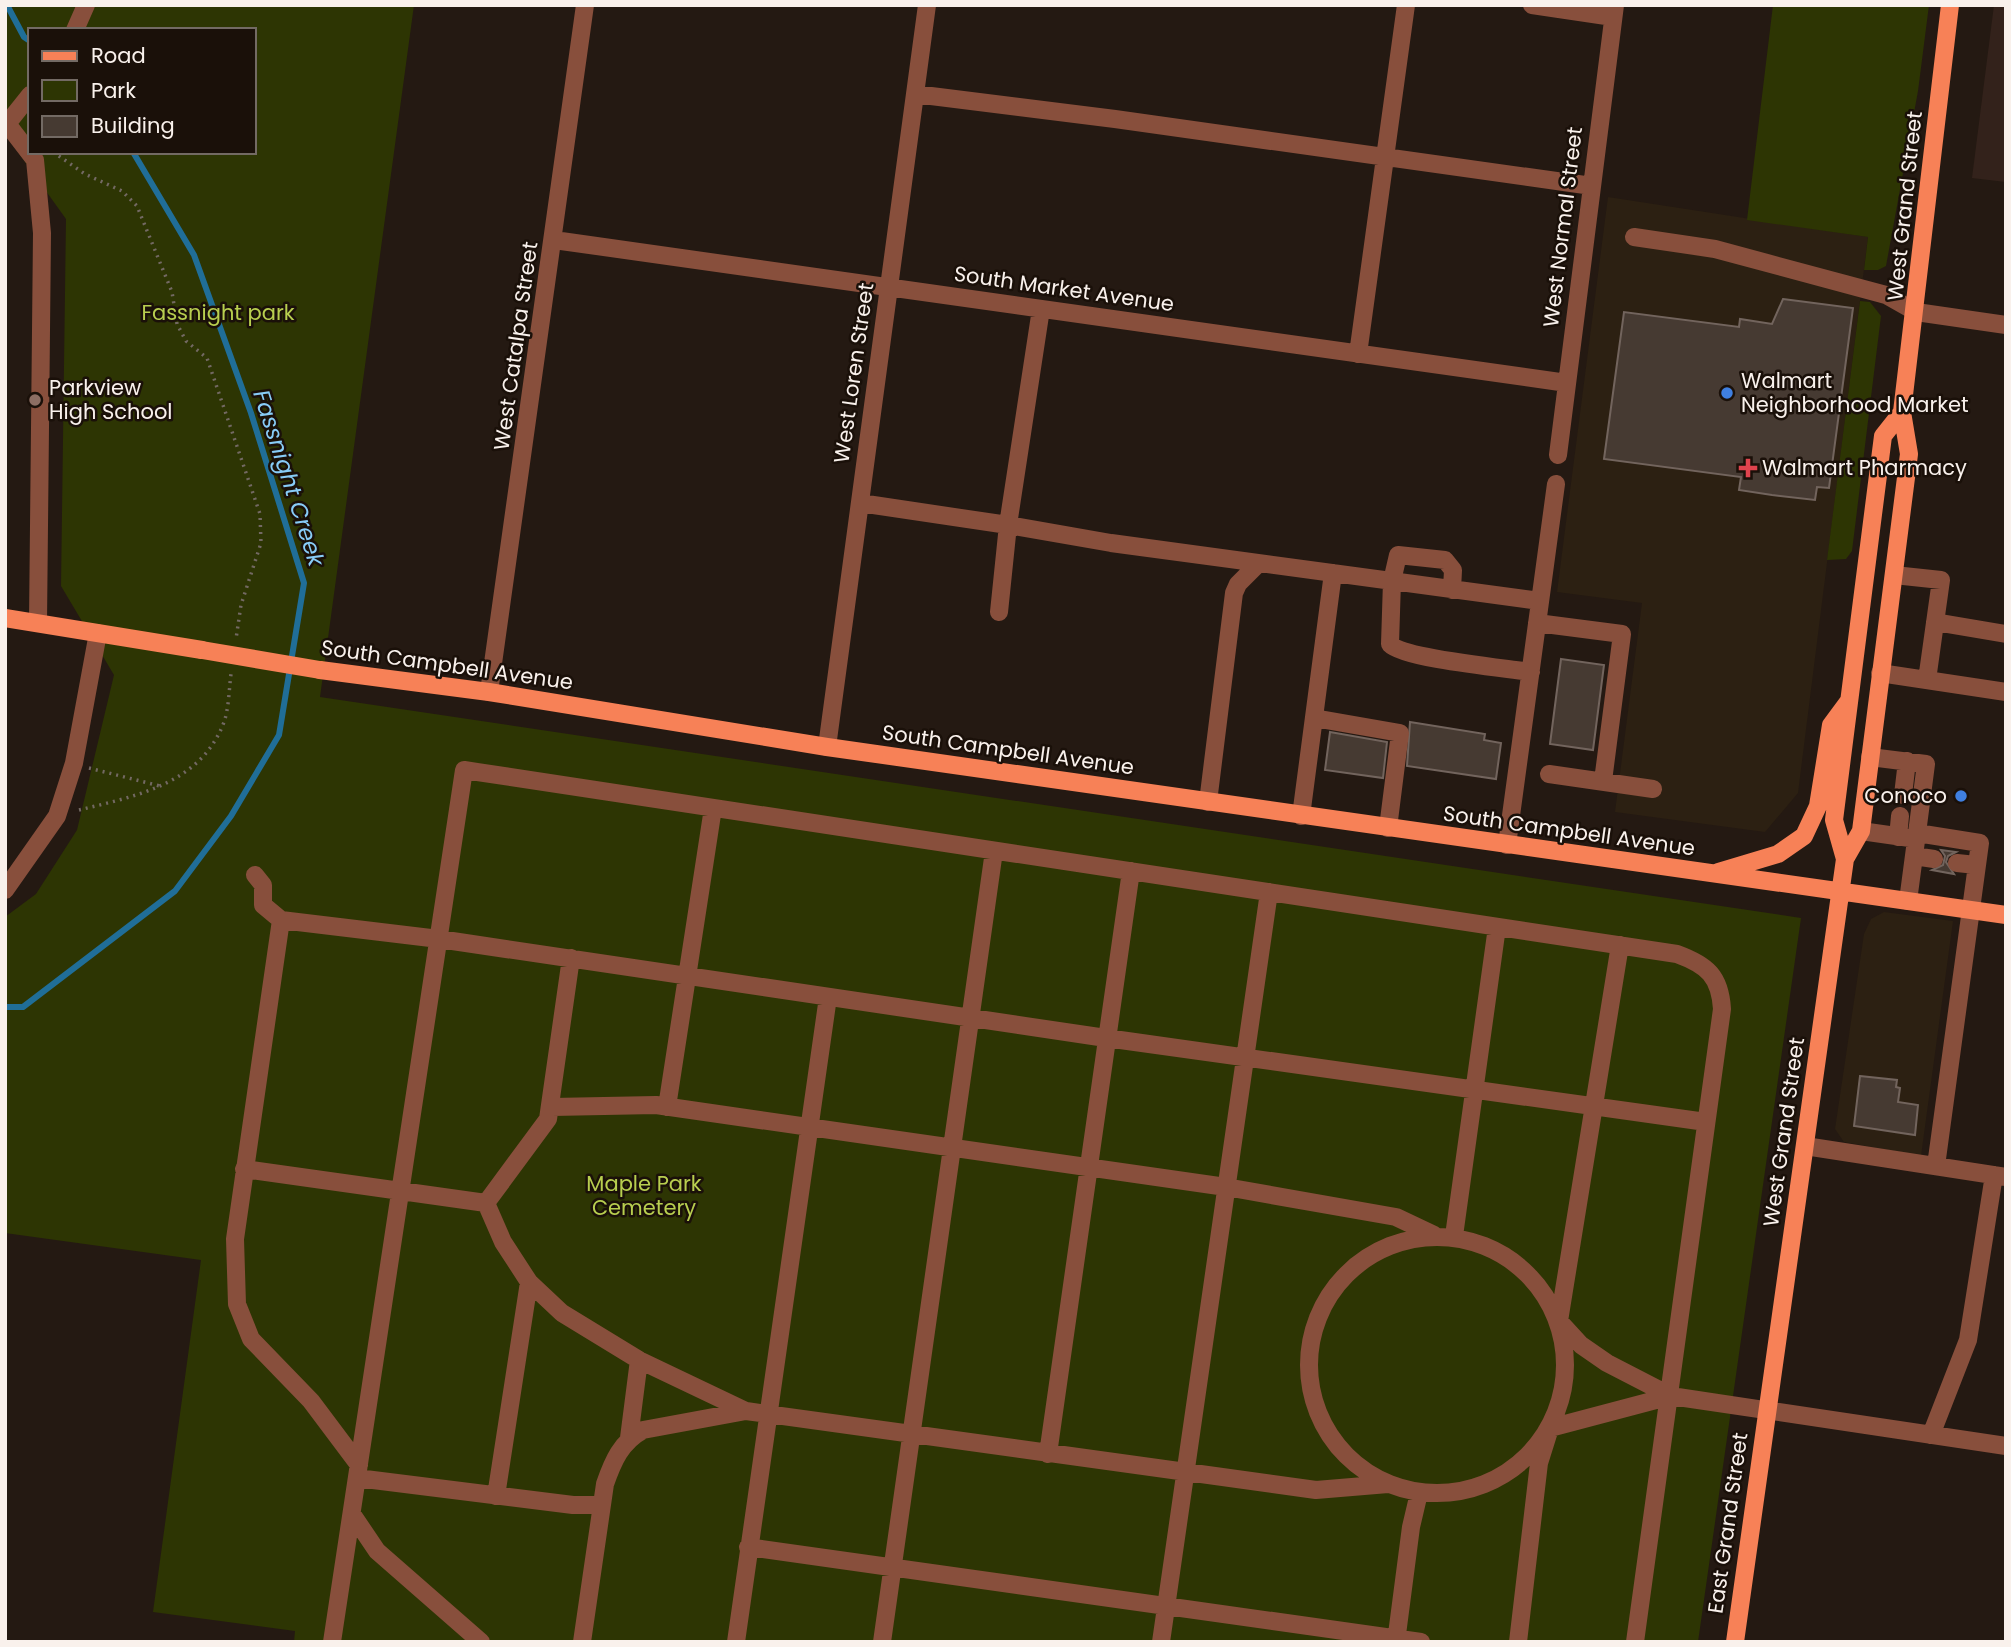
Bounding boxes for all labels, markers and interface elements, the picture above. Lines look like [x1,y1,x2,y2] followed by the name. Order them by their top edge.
[28,28,256,154] legend
[91,41,146,70] text: Road
[91,76,136,105] text: Park
[1880,110,1929,302] street label: West Grand Street
[91,111,175,140] text: Building
[1536,125,1589,329] street label: West Normal Street
[486,240,545,452] street label: West Catalpa Street
[952,259,1176,318] street label: South Market Avenue
[827,281,881,465] street label: West Loren Street
[141,298,295,327] park label: Fassnight park
[1741,366,1969,419] place label: Walmart Neighborhood Market
[49,373,173,426] place label: Parkview High School
[1719,385,1735,401] marker: Walmart Neighborhood Market
[245,386,333,571] water label: Fassnight Creek
[27,392,43,408] marker: Parkview High School
[1762,453,1967,482] place label: Walmart Pharmacy
[1740,460,1756,476] marker: Walmart Pharmacy
[319,632,575,697] street label: South Campbell Avenue
[880,717,1136,782] street label: South Campbell Avenue
[1864,781,1947,810] place label: Conoco
[1953,788,1969,804] marker: Conoco
[1441,798,1697,863] street label: South Campbell Avenue
[1756,1035,1811,1228] street label: West Grand Street
[586,1169,702,1222] park label: Maple Park Cemetery
[1700,1431,1755,1615] street label: East Grand Street

